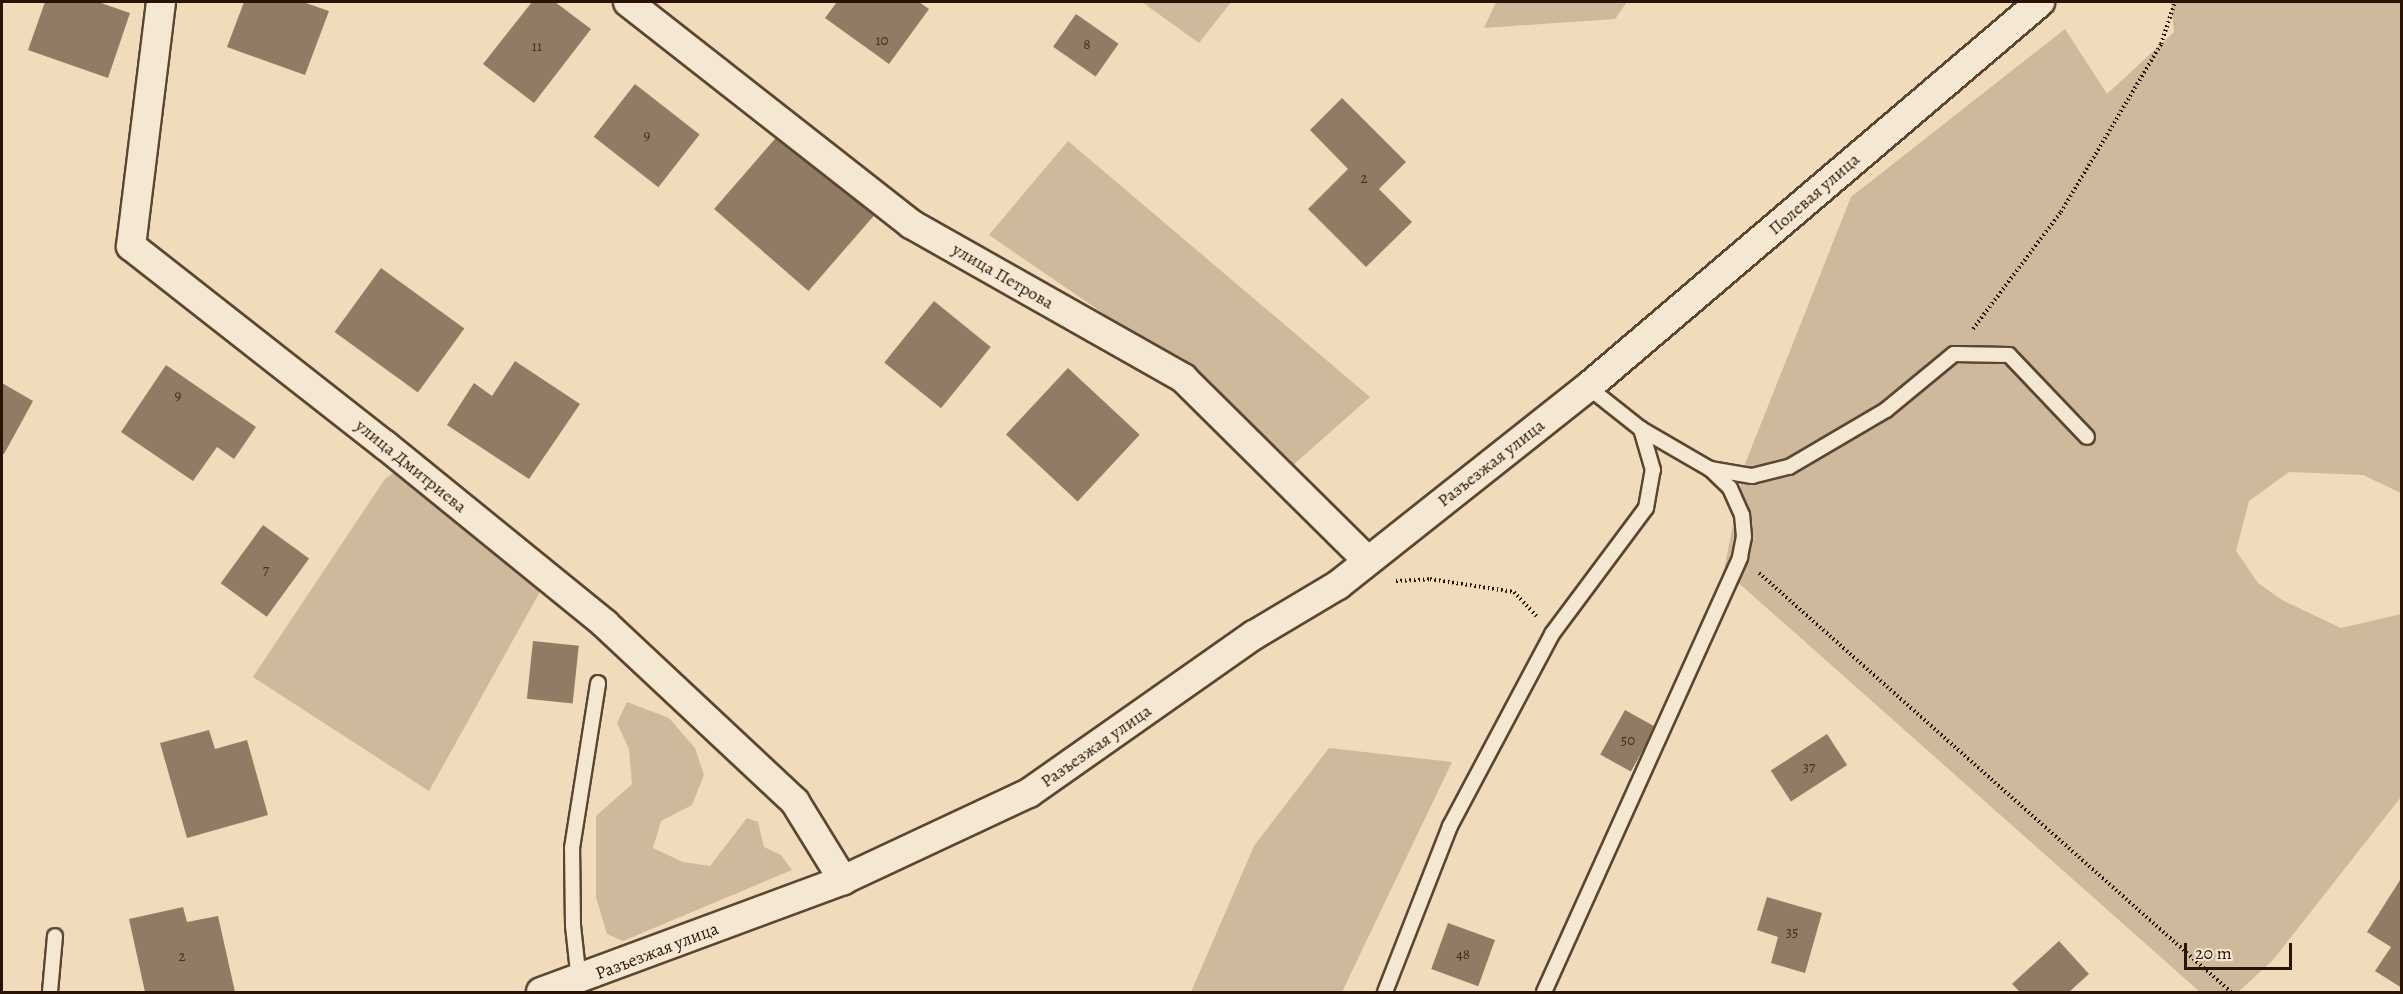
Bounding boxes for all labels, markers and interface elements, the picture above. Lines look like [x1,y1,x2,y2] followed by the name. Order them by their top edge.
[875,32,889,50] house number: 10
[1083,36,1091,54] house number: 8
[532,38,542,56] house number: 11
[644,127,650,145] house number: 9
[1764,149,1864,239] street label: Полевая улица
[1360,170,1368,188] house number: 2
[948,238,1058,314] street label: улица Петрова
[175,387,181,405] house number: 9
[1433,414,1549,512] street label: Разъезжая улица
[351,415,471,517] street label: улица Дмитриева
[263,562,269,580] house number: 7
[1037,700,1155,792] street label: Разъезжая улица
[1621,732,1635,750] house number: 50
[1803,759,1815,777] house number: 37
[592,918,722,984] street label: Разъезжая улица
[1786,924,1798,942] house number: 35
[2187,931,2295,969] scale bar
[2195,941,2232,965] text: 20 m
[1456,946,1470,964] house number: 48
[178,948,186,966] house number: 2

